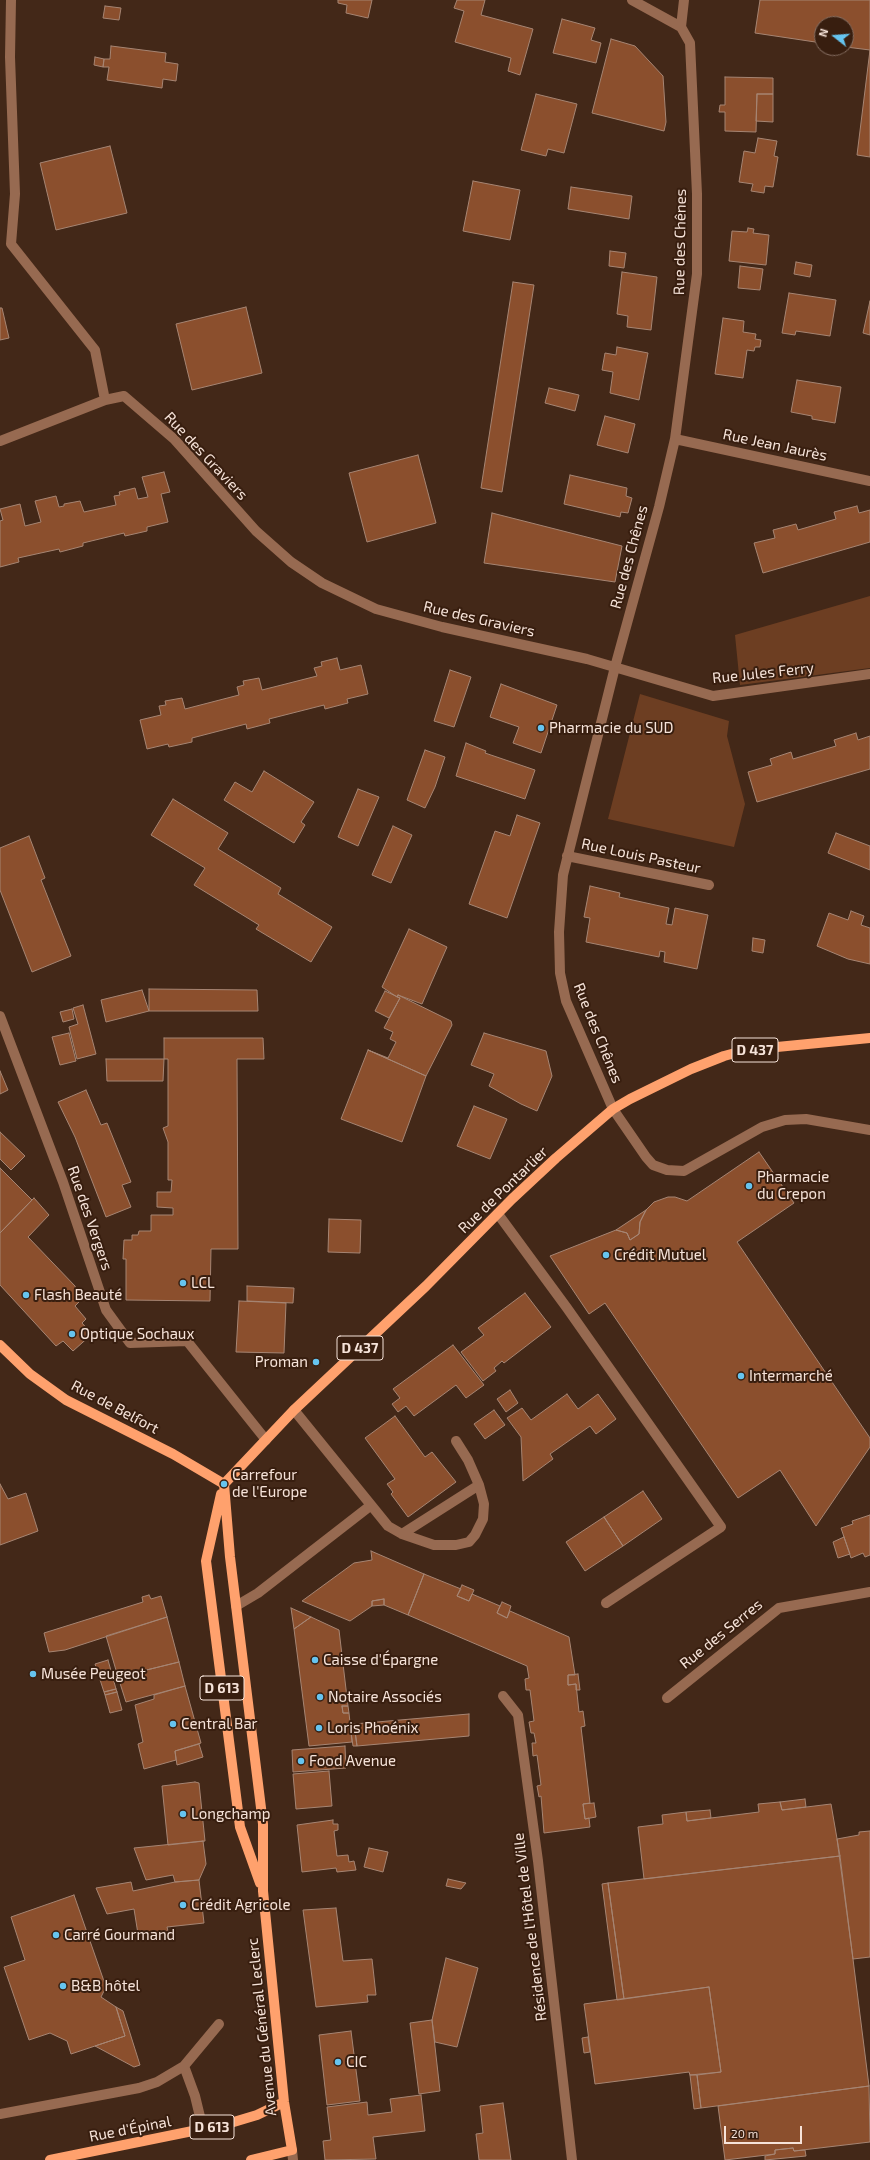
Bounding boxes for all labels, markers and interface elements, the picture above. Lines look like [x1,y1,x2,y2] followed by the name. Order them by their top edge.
[814,16,854,56] north arrow
[816,27,830,38] text: N
[670,189,690,295] street label: Rue des Chênes
[161,408,251,504] street label: Rue des Graviers
[721,425,829,465] street label: Rue Jean Jaurès
[607,503,651,611] street label: Rue des Chênes
[422,597,536,641] street label: Rue des Graviers
[711,659,815,687] street label: Rue Jules Ferry
[549,719,673,737] place label: Pharmacie du SUD
[536,723,546,733] marker: Pharmacie du SUD
[580,835,702,877] street label: Rue Louis Pasteur
[570,980,626,1086] street label: Rue des Chênes
[732,1038,778,1062] road number: D 437
[455,1143,551,1237] street label: Rue de Pontarlier
[64,1163,116,1273] street label: Rue des Vergers
[757,1168,829,1203] place label: Pharmacie du Crepon
[744,1181,754,1191] marker: Pharmacie du Crepon
[614,1246,706,1264] place label: Crédit Mutuel
[601,1250,611,1260] marker: Crédit Mutuel
[191,1274,215,1292] place label: LCL
[178,1278,188,1288] marker: LCL
[34,1286,122,1304] place label: Flash Beauté
[21,1290,31,1300] marker: Flash Beauté
[80,1325,194,1343] place label: Optique Sochaux
[67,1329,77,1339] marker: Optique Sochaux
[337,1336,383,1360] road number: D 437
[255,1353,308,1371] place label: Proman
[311,1357,321,1367] marker: Proman
[749,1367,833,1385] place label: Intermarché
[736,1371,746,1381] marker: Intermarché
[68,1376,162,1438] street label: Rue de Belfort
[232,1466,307,1501] place label: Carrefour de l'Europe
[219,1479,229,1489] marker: Carrefour de l'Europe
[676,1595,766,1673] street label: Rue des Serres
[323,1651,438,1669] place label: Caisse d'Épargne
[310,1655,320,1665] marker: Caisse d'Épargne
[41,1665,146,1683] place label: Musée Peugeot
[28,1669,38,1679] marker: Musée Peugeot
[200,1676,244,1700] road number: D 613
[328,1688,442,1706] place label: Notaire Associés
[315,1692,325,1702] marker: Notaire Associés
[181,1715,258,1733] place label: Central Bar
[168,1719,178,1729] marker: Central Bar
[327,1719,418,1737] place label: Loris Phoénix
[314,1723,324,1733] marker: Loris Phoénix
[309,1752,396,1770] place label: Food Avenue
[296,1756,306,1766] marker: Food Avenue
[191,1805,270,1823] place label: Longchamp
[178,1809,188,1819] marker: Longchamp
[510,1832,550,2022] street label: Résidence de l'Hôtel de Ville
[191,1896,290,1914] place label: Crédit Agricole
[178,1900,188,1910] marker: Crédit Agricole
[64,1926,175,1944] place label: Carré Gourmand
[51,1930,61,1940] marker: Carré Gourmand
[244,1937,280,2117] street label: Avenue du Général Leclerc
[71,1977,140,1995] place label: B&B hôtel
[58,1981,68,1991] marker: B&B hôtel
[346,2053,367,2071] place label: CIC
[333,2057,343,2067] marker: CIC
[87,2112,173,2146] street label: Rue d'Épinal
[190,2115,234,2139] road number: D 613
[726,2118,804,2144] scale bar
[731,2126,758,2140] text: 20 m

